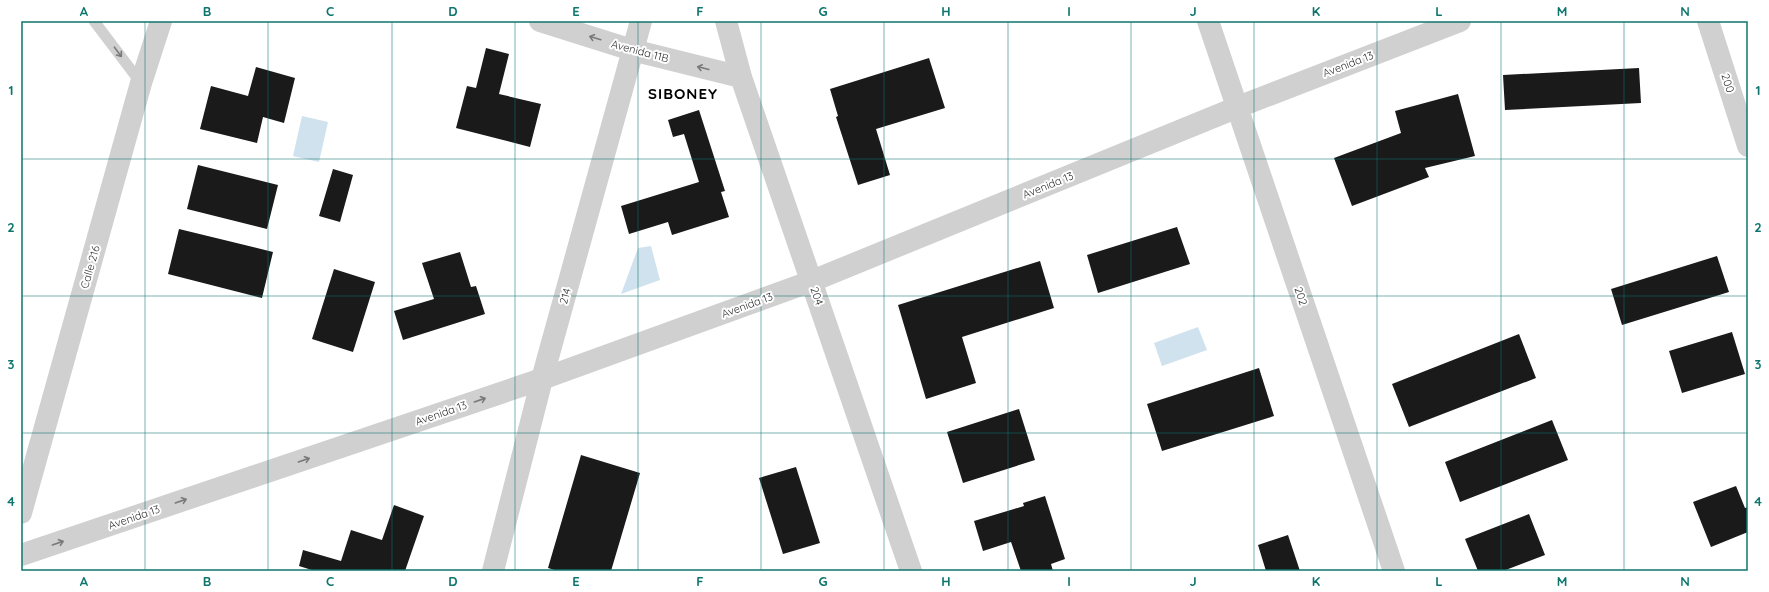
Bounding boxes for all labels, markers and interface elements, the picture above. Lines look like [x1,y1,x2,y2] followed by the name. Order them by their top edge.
[80,3,89,19] text: A
[203,3,211,19] text: B
[326,3,334,19] text: C
[448,3,458,19] text: D
[572,3,580,19] text: E
[696,3,704,19] text: F
[818,3,828,19] text: G
[941,3,951,19] text: H
[1067,3,1071,19] text: I
[1189,3,1197,19] text: J
[1312,3,1321,19] text: K
[1435,3,1443,19] text: L
[1557,3,1567,19] text: M
[1680,3,1690,19] text: N
[589,34,602,41] one-way arrow
[610,37,670,65] street label: Avenida 11B
[114,46,122,57] one-way arrow
[1320,48,1376,80] street label: Avenida 13
[697,63,710,71] one-way arrow
[1718,72,1738,94] street label: 200
[8,82,14,98] text: 1
[1755,82,1761,98] text: 1
[648,84,718,103] district label: SIBONEY
[1020,168,1076,202] street label: Avenida 13
[7,219,15,235] text: 2
[1754,219,1762,235] text: 2
[77,244,103,290] street label: Calle 216
[807,285,827,307] street label: 204
[1291,285,1311,307] street label: 202
[556,286,574,305] street label: 214
[719,289,775,321] street label: Avenida 13
[8,356,15,372] text: 3
[1755,356,1762,372] text: 3
[474,396,487,403] one-way arrow
[413,398,469,428] street label: Avenida 13
[298,455,310,463] one-way arrow
[7,493,15,509] text: 4
[1754,493,1762,509] text: 4
[175,497,187,505] one-way arrow
[106,502,162,532] street label: Avenida 13
[51,539,64,546] one-way arrow
[80,573,89,589] text: A
[203,573,211,589] text: B
[326,573,334,589] text: C
[448,573,458,589] text: D
[572,573,580,589] text: E
[696,573,704,589] text: F
[818,573,828,589] text: G
[941,573,951,589] text: H
[1067,573,1071,589] text: I
[1189,573,1197,589] text: J
[1312,573,1321,589] text: K
[1435,573,1443,589] text: L
[1557,573,1567,589] text: M
[1680,573,1690,589] text: N

